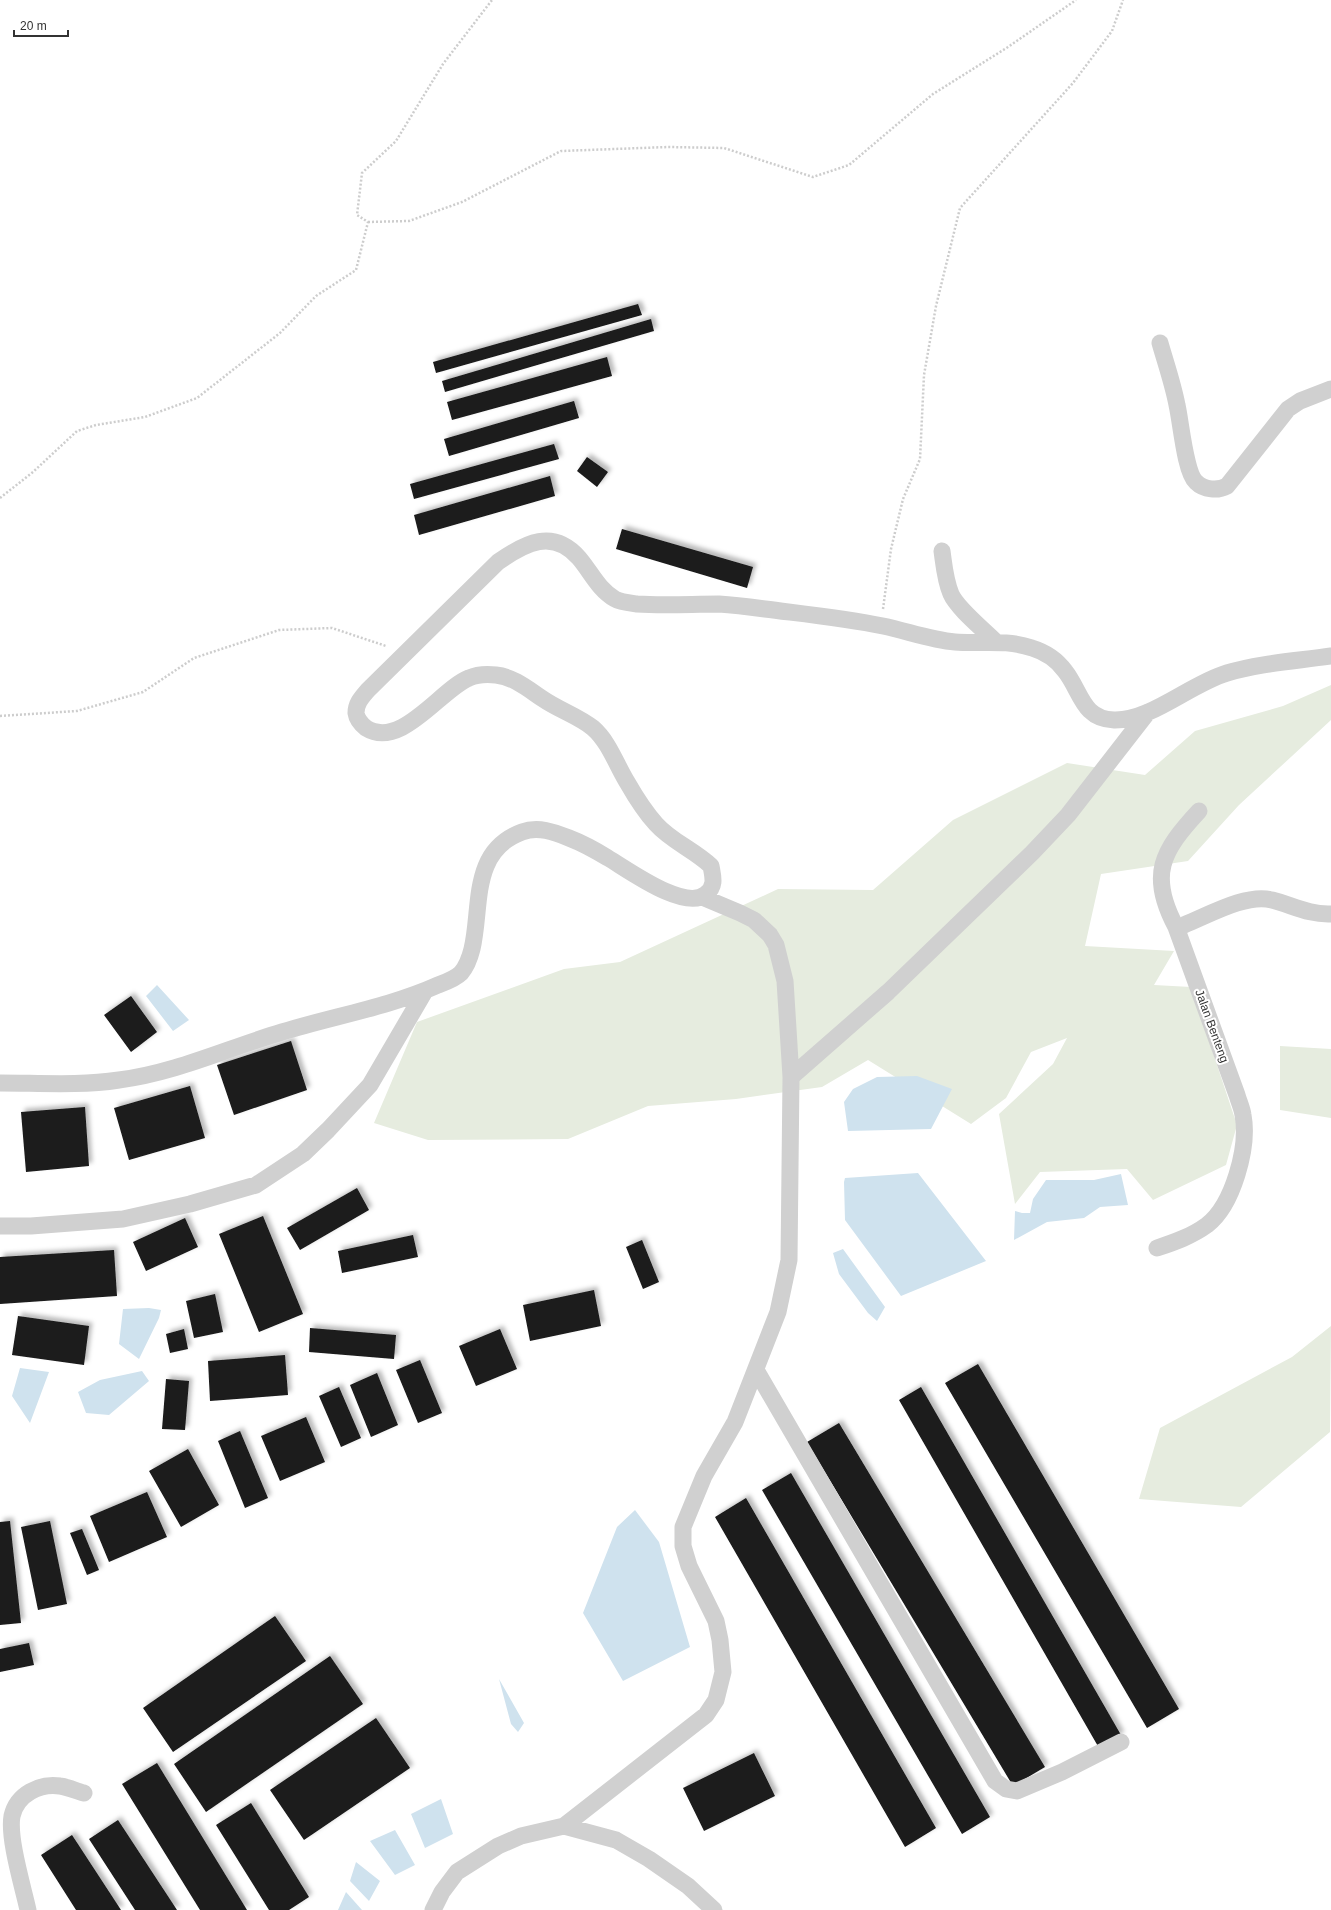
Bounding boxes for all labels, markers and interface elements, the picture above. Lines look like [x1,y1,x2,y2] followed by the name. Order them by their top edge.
[14,12,68,38] scale bar
[20,19,47,33] text: 20 m
[1192,988,1232,1064] street label: Jalan Benteng

